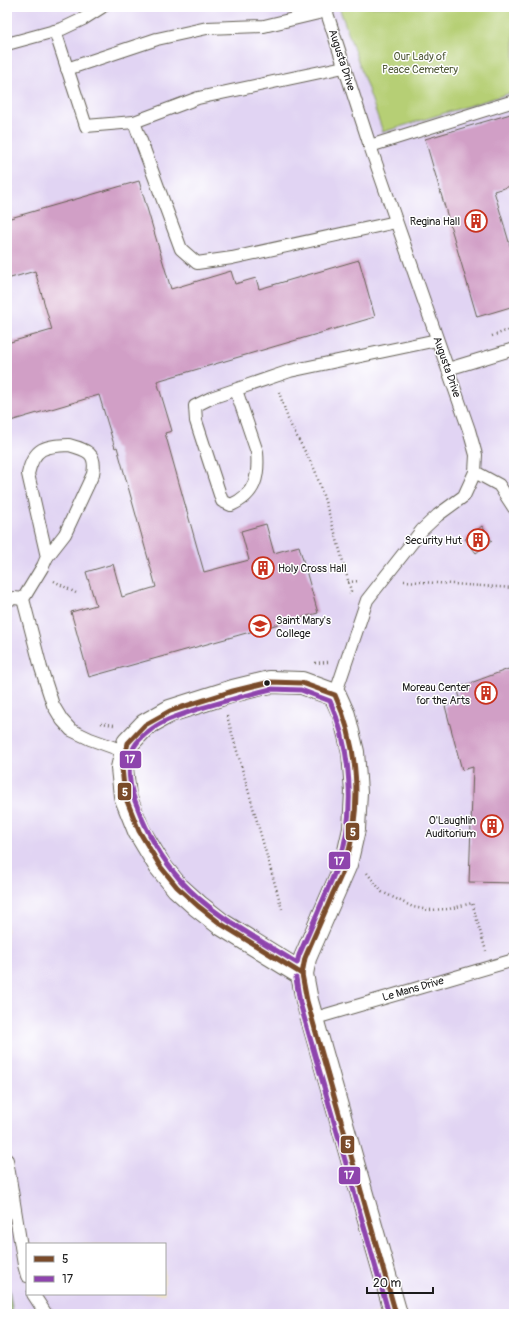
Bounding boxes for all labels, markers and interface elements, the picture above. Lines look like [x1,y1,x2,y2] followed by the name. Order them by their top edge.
[326,28,358,93] street label: Augusta Drive
[382,50,458,76] park label: Our Lady of Peace Cemetery
[463,208,489,234] building icon: Regina Hall
[410,215,460,228] place label: Regina Hall
[430,335,464,400] street label: Augusta Drive
[465,527,491,553] building icon: Security Hut
[405,534,463,547] place label: Security Hut
[250,555,276,581] building icon: Holy Cross Hall
[278,562,347,575] place label: Holy Cross Hall
[247,613,273,639] school or university icon: Saint Mary's College
[276,614,331,640] place label: Saint Mary's College
[262,678,272,688] unlabelled marker
[473,680,499,706] building icon: Moreau Center for the Arts
[402,681,470,707] place label: Moreau Center for the Arts
[119,750,142,769] line badge: 17
[125,753,135,766] text: 17
[117,782,132,801] line badge: 5
[122,786,128,799] text: 5
[479,813,505,839] building icon: O'Laughlin Auditorium
[425,814,476,840] place label: O'Laughlin Auditorium
[345,822,360,841] line badge: 5
[350,826,356,839] text: 5
[328,851,351,870] line badge: 17
[334,855,344,868] text: 17
[381,974,446,1004] street label: Le Mans Drive
[340,1135,355,1154] line badge: 5
[345,1138,351,1151] text: 5
[338,1166,361,1185] line badge: 17
[344,1169,354,1182] text: 17
[26,1243,166,1295] legend
[62,1252,69,1267] text: 5
[367,1269,433,1295] scale bar
[62,1272,74,1287] text: 17
[373,1276,402,1291] text: 20 m

